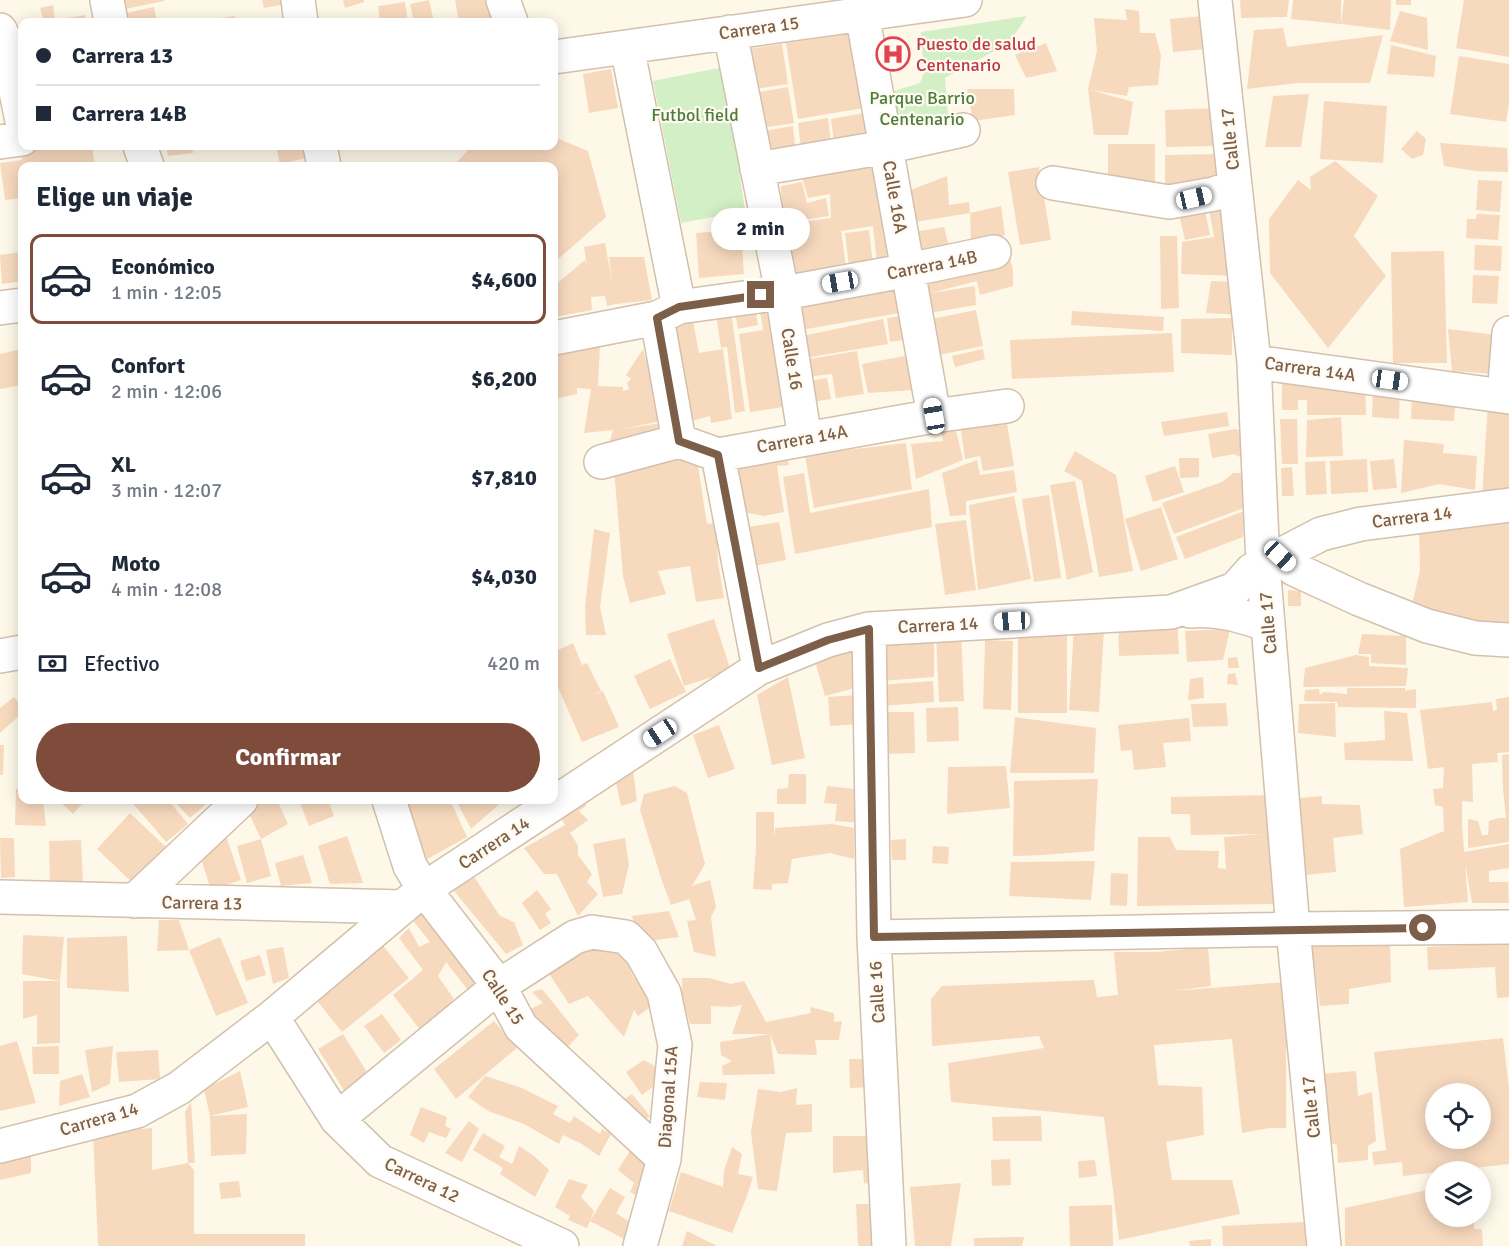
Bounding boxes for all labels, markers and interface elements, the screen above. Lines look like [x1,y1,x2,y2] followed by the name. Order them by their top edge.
[717,11,801,45] street label: Carrera 15
[916,33,1036,76] place label: Puesto de salud Centenario
[875,36,911,72] hospital icon: Puesto de salud Centenario
[72,42,173,69] text: Carrera 13
[869,87,975,130] park label: Parque Barrio Centenario
[72,100,187,127] text: Carrera 14B
[651,104,739,126] park label: Futbol field
[1216,107,1244,171] street label: Calle 17
[878,159,912,235] street label: Calle 16A
[36,181,193,214] text: Elige un viaje
[1174,185,1214,211] car
[712,208,810,250] callout: 2 min
[736,216,785,241] text: 2 min
[885,245,979,285] street label: Carrera 14B
[39,252,93,306] icon: car
[111,253,215,280] text: Económico
[471,266,537,293] text: $4,600
[821,270,859,294] car
[111,280,222,305] text: 1 min · 12:05
[747,281,774,308] route end
[776,326,808,392] street label: Calle 16
[39,351,93,405] icon: car
[111,352,185,379] text: Confort
[1263,352,1357,386] street label: Carrera 14A
[471,365,537,392] text: $6,200
[1371,369,1409,391] car
[111,379,222,404] text: 2 min · 12:06
[922,397,946,435] car
[755,420,849,458] street label: Carrera 14A
[39,450,93,504] icon: car
[111,451,136,478] text: XL
[471,464,537,491] text: $7,810
[111,478,222,503] text: 3 min · 12:07
[1371,501,1454,533] street label: Carrera 14
[1261,537,1299,575] car
[39,549,93,603] icon: car
[111,550,160,577] text: Moto
[471,563,537,590] text: $4,030
[111,577,222,602] text: 4 min · 12:08
[1254,591,1282,655] street label: Calle 17
[994,611,1030,631] car
[897,612,979,638] street label: Carrera 14
[36,647,69,680] icon: cash
[84,650,160,677] text: Efectivo
[487,651,540,676] text: 420 m
[640,716,680,750] car
[36,723,540,792] button: Confirmar
[454,812,534,874] street label: Carrera 14
[161,891,243,915] street label: Carrera 13
[1409,914,1436,941] route start
[864,960,890,1024] street label: Calle 16
[477,965,529,1029] street label: Calle 15
[653,1045,683,1149] street label: Diagonal 15A
[1297,1075,1325,1139] street label: Calle 17
[1425,1083,1491,1227] map controls
[1425,1083,1491,1149] button: locate
[57,1097,141,1141] street label: Carrera 14
[381,1152,463,1208] street label: Carrera 12
[1425,1161,1491,1227] button: layers

